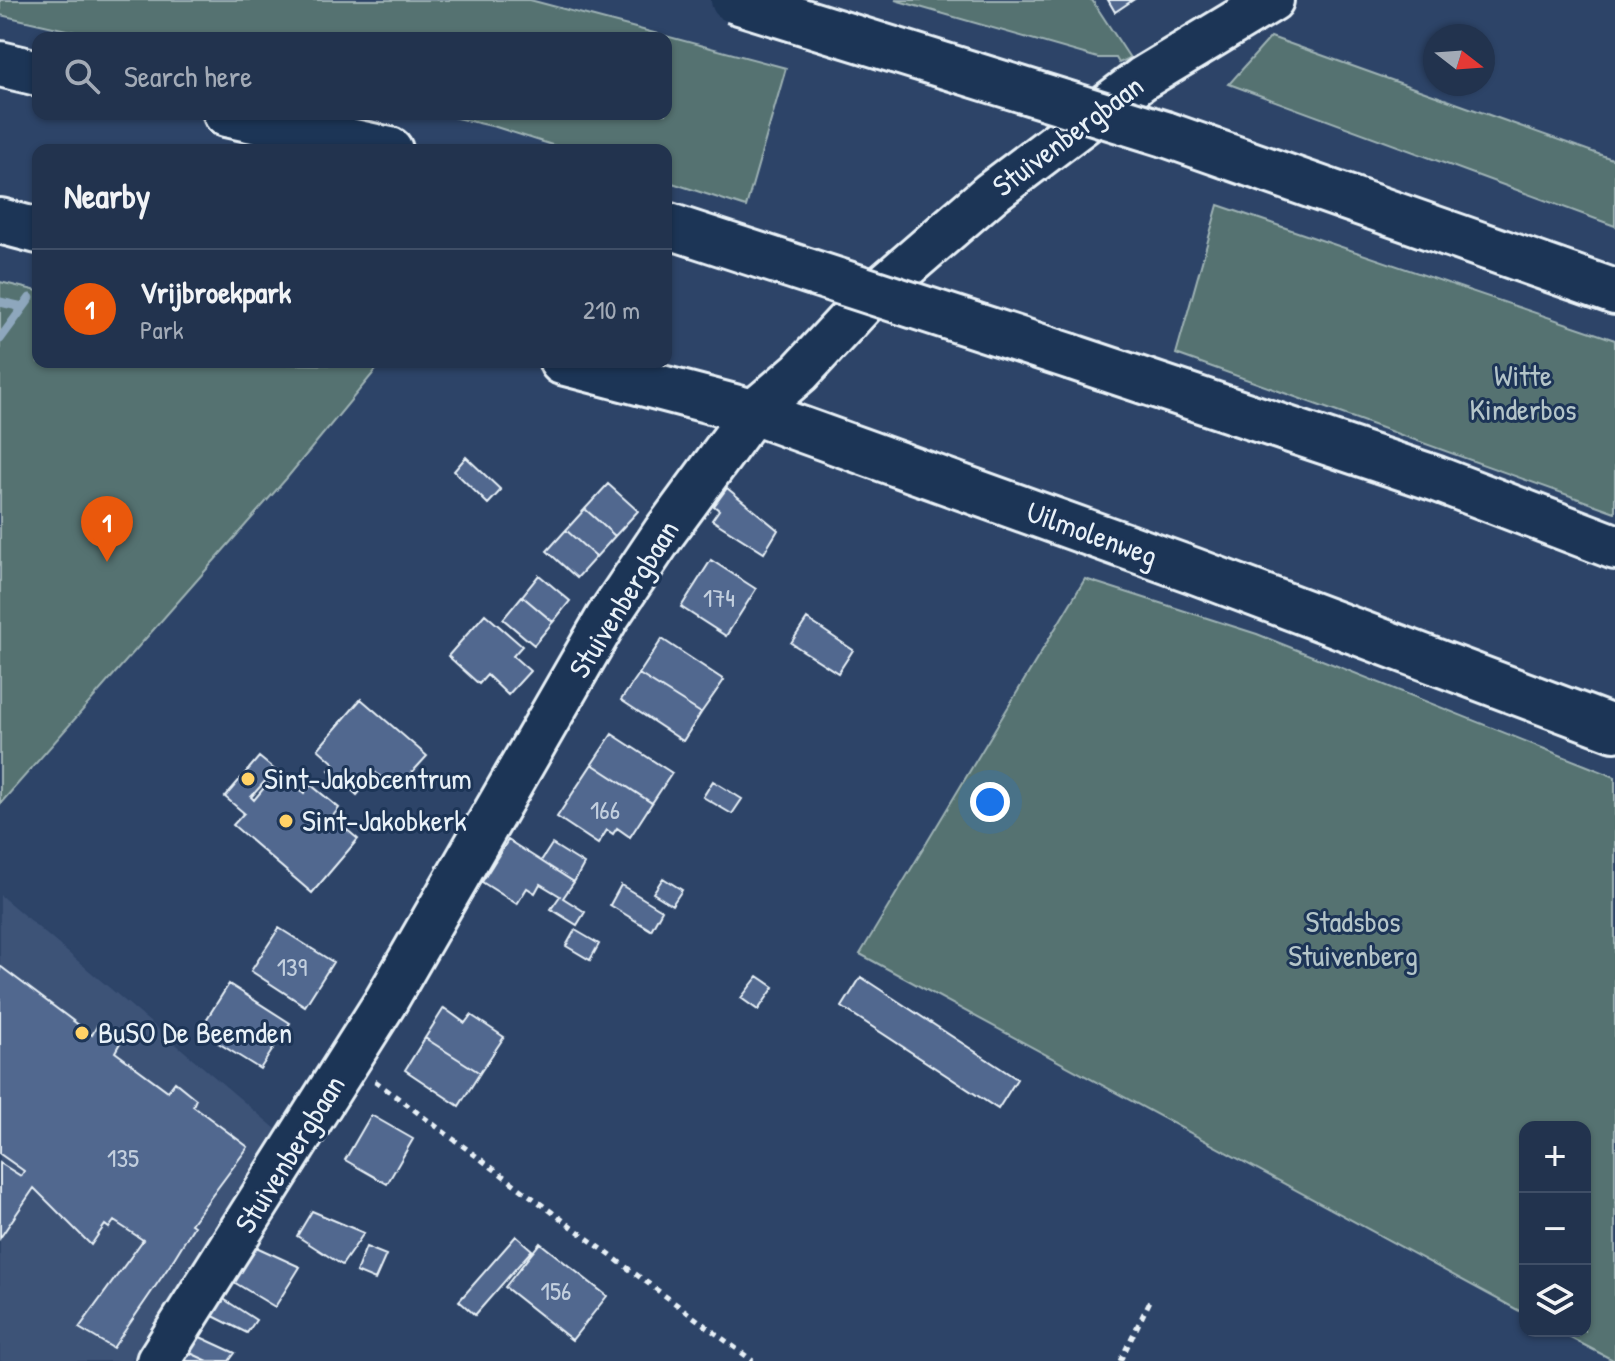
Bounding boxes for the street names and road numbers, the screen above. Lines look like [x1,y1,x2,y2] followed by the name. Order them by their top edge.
[984,65,1151,205] street label: Stuivenbergbaan
[1021,491,1163,575] street label: Uilmolenweg
[559,512,688,685] street label: Stuivenbergbaan
[225,1067,354,1240] street label: Stuivenbergbaan

